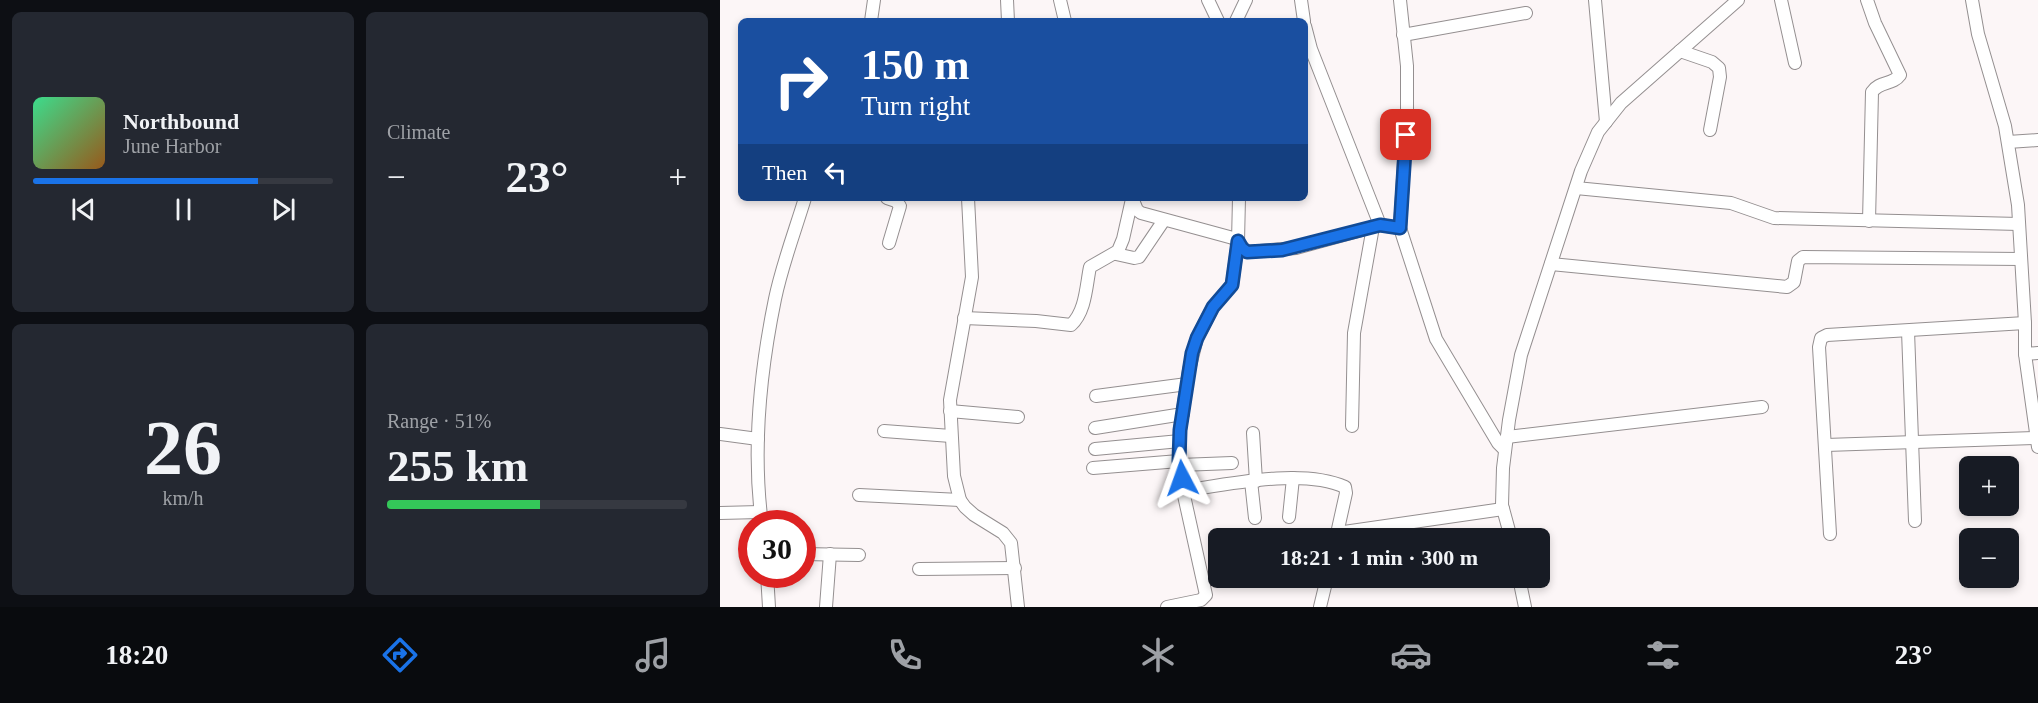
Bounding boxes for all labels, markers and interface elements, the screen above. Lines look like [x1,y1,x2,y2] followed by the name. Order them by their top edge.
[762,42,840,120] icon: right
[861,42,970,88] text: 150 m
[861,91,970,121] text: Turn right
[123,109,239,134] text: Northbound
[1380,109,1431,160] pin
[1389,118,1422,151] icon: arrive
[387,121,450,143] text: Climate
[123,135,221,157] text: June Harbor
[506,152,569,202] text: 23°
[819,156,852,189] icon: left
[387,159,406,195] text: −
[668,159,687,195] text: +
[762,160,807,185] text: Then
[67,193,100,226] icon: previous
[167,193,200,226] icon: pause
[267,193,300,226] icon: next
[144,404,222,491] text: 26
[387,410,491,432] text: Range · 51%
[387,441,528,491] text: 255 km
[1150,446,1214,510] position arrow
[1959,456,2019,588] map controls
[1959,456,2019,516] button: +
[162,487,204,509] text: km/h
[738,510,816,588] speed limit sign: 30
[1959,528,2019,588] button: −
[1280,545,1478,570] text: 18:21 · 1 min · 300 m
[379,634,421,676] icon: directions
[632,634,674,676] icon: music
[884,634,926,676] icon: phone
[1137,634,1179,676] icon: climate
[1390,634,1432,676] icon: car
[1642,634,1684,676] icon: filters
[105,640,168,670] text: 18:20
[1895,640,1933,670] text: 23°

